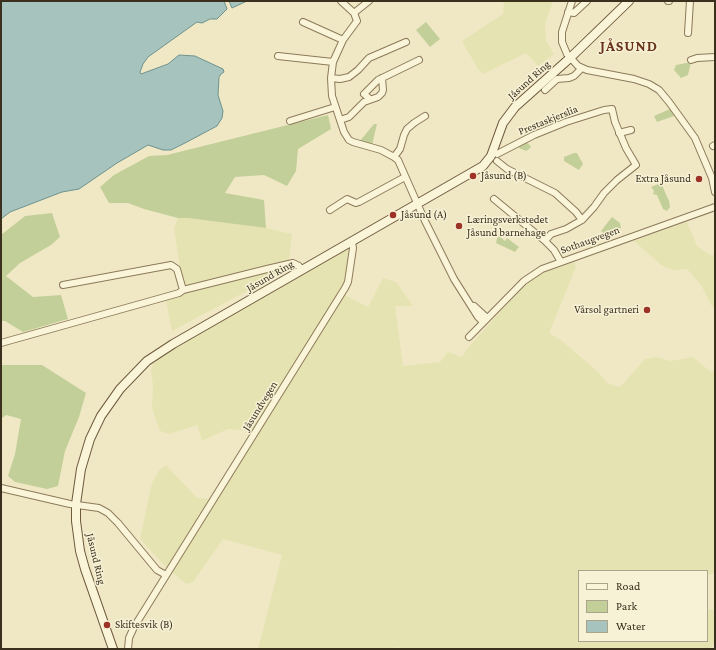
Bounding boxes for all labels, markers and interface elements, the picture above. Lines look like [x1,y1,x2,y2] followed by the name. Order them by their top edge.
[600,37,658,55] district label: JÅSUND
[505,58,553,102] street label: Jåsund Ring
[516,102,580,138] street label: Prestaskjerslia
[481,169,527,183] place label: Jåsund (B)
[468,171,478,181] marker: Jåsund (B)
[635,172,691,186] place label: Extra Jåsund
[694,174,704,184] marker: Extra Jåsund
[401,208,447,222] place label: Jåsund (A)
[388,210,398,220] marker: Jåsund (A)
[467,213,548,239] place label: Læringsverkstedet Jåsund barnehage
[454,221,464,231] marker: Læringsverkstedet Jåsund barnehage
[559,223,621,257] street label: Sothaugvegen
[244,257,296,295] street label: Jåsund Ring
[574,303,639,317] place label: Vårsol gartneri
[642,305,652,315] marker: Vårsol gartneri
[240,379,280,433] street label: Jåsundvegen
[83,532,109,586] street label: Jåsund Ring
[578,570,708,642] legend
[616,579,640,593] text: Road
[616,599,637,613] text: Park
[115,618,173,632] place label: Skiftesvik (B)
[616,619,645,633] text: Water
[102,620,112,630] marker: Skiftesvik (B)

